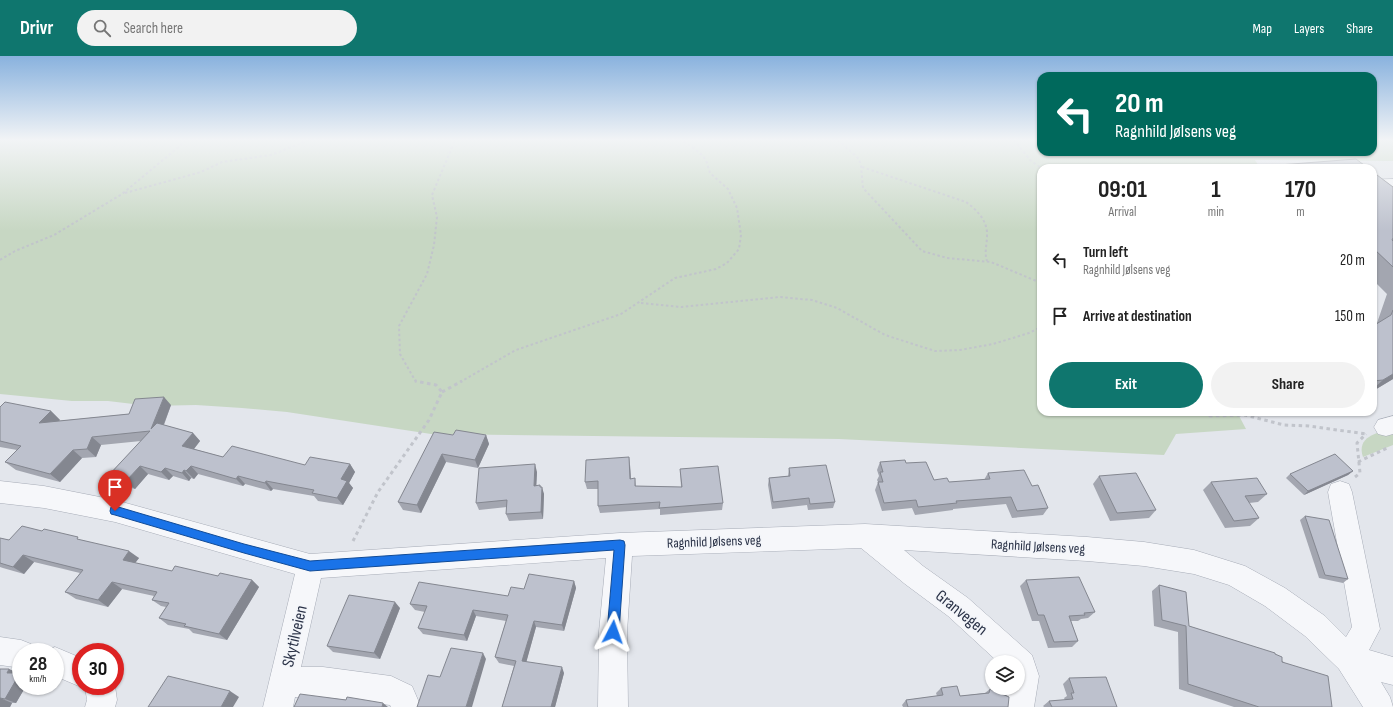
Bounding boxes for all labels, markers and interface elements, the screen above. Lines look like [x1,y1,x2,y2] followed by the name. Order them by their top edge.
[77,10,357,46] search box
[20,17,53,40] text: Drivr
[91,17,113,39] icon: search
[123,19,183,38] text: Search here
[1252,20,1272,37] text: Map
[1294,20,1324,37] text: Layers
[1346,20,1373,37] text: Share
[1115,87,1164,120] text: 20 m
[1049,88,1101,140] icon: left
[1115,121,1236,142] text: Ragnhild Jølsens veg
[1098,175,1147,204] text: 09:01
[1211,175,1221,204] text: 1
[1285,175,1316,204] text: 170
[1108,204,1136,220] text: Arrival
[1208,204,1224,220] text: min
[1296,204,1305,220] text: m
[1083,243,1128,262] text: Turn left
[1049,249,1071,271] icon: left
[1340,251,1365,270] text: 20 m
[1083,262,1171,278] text: Ragnhild Jølsens veg
[1049,305,1071,327] icon: arrive
[1083,307,1192,326] text: Arrive at destination
[1335,307,1365,326] text: 150 m
[1049,362,1203,408] button: Exit
[1211,362,1365,408] button: Share
[98,470,132,511] pin
[104,476,126,498] icon: arrive
[667,531,762,552] street label: Ragnhild Jølsens veg
[990,536,1086,557] street label: Ragnhild Jølsens veg
[931,586,991,640] street label: Granvegen
[278,604,312,669] street label: Skytilveien
[592,611,634,653] position arrow
[72,643,124,695] speed limit sign: 30
[29,652,47,676] text: 28
[985,655,1025,695] map controls
[985,655,1025,695] button: layers
[29,673,47,685] text: km/h

